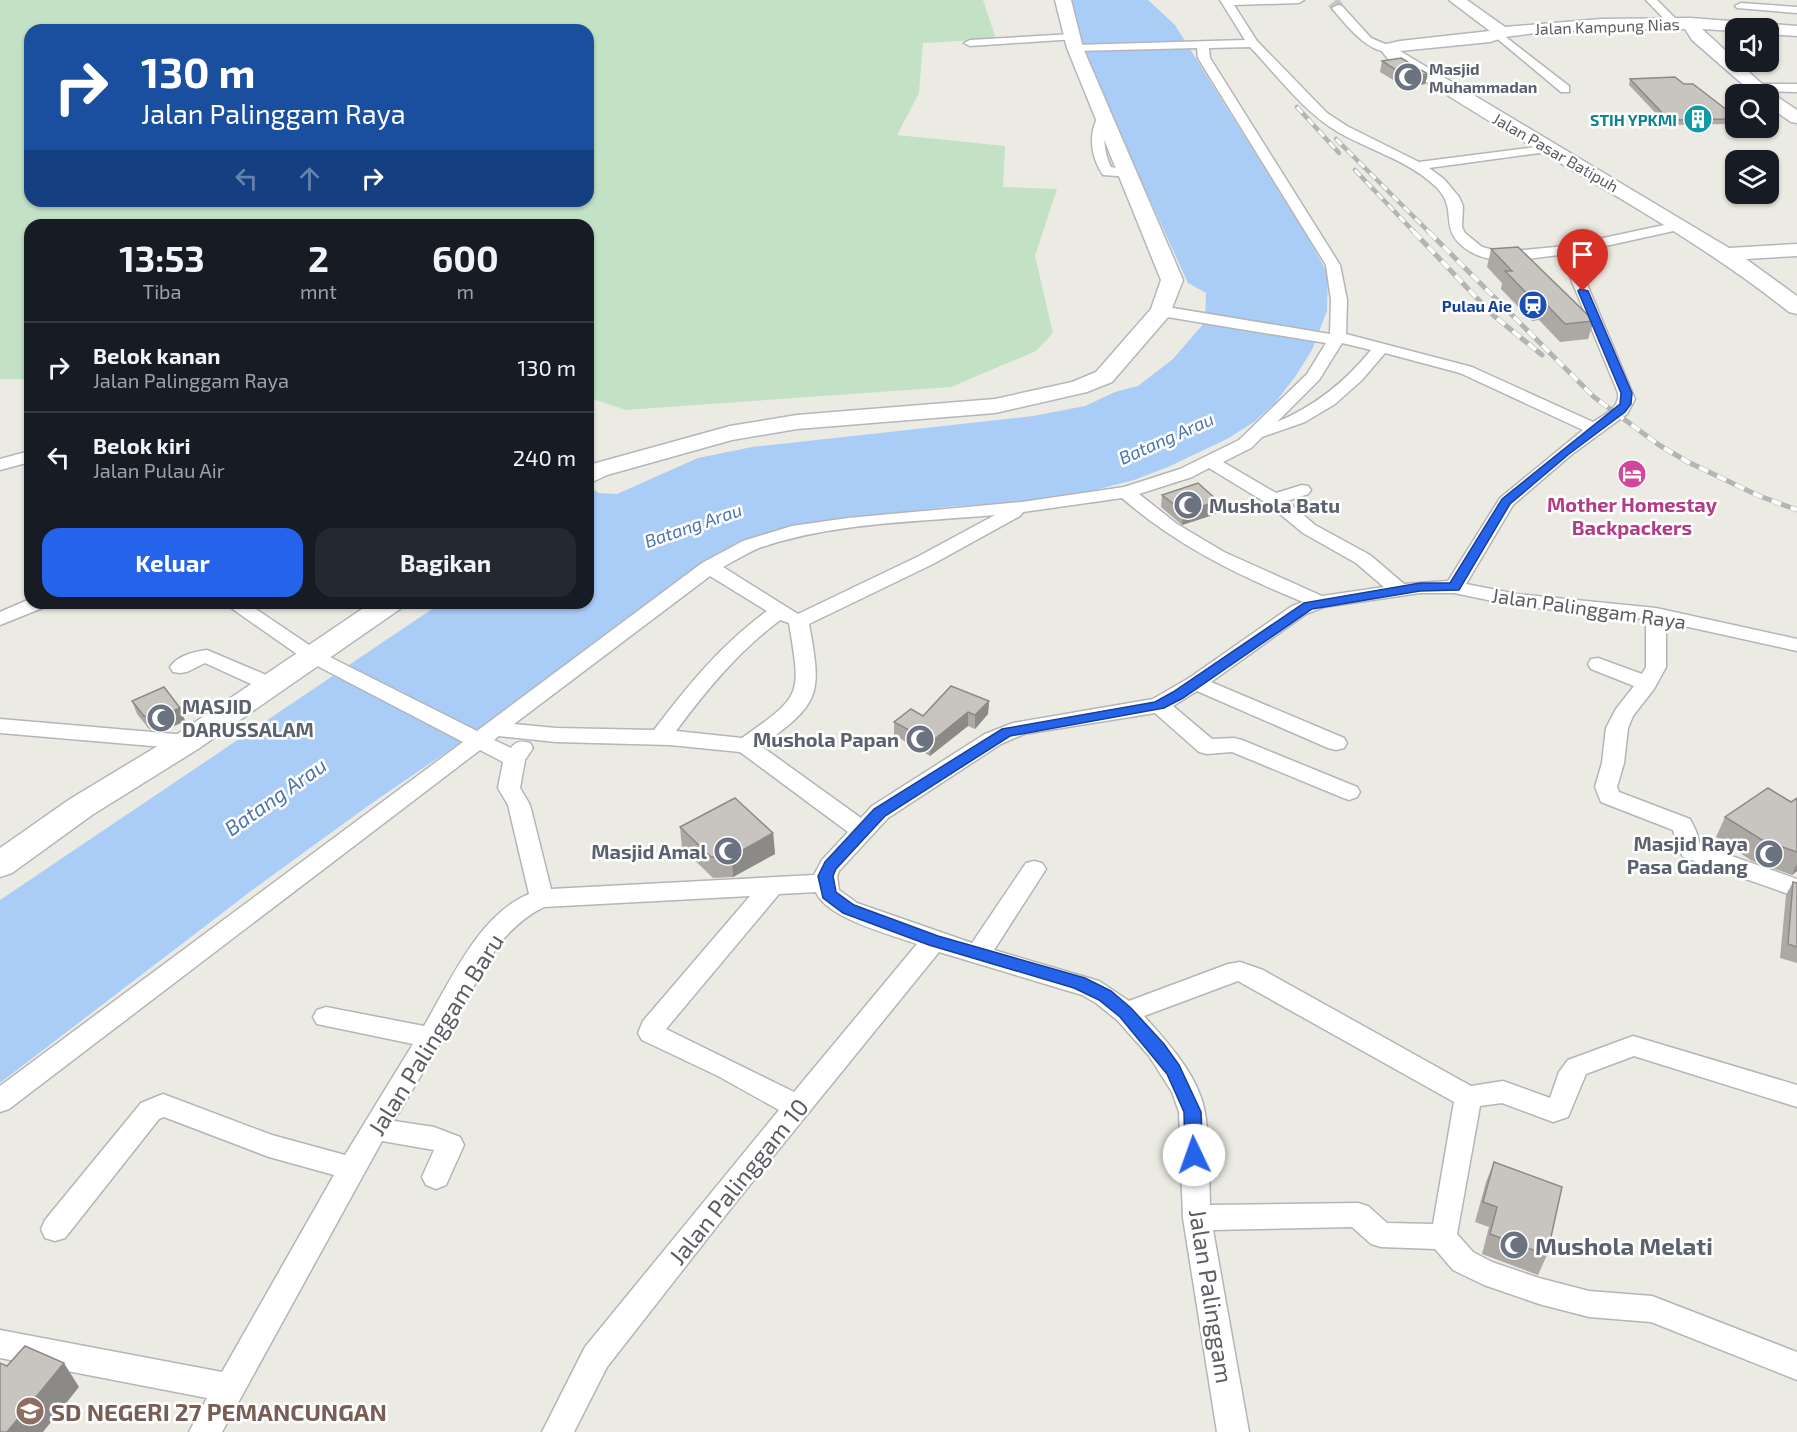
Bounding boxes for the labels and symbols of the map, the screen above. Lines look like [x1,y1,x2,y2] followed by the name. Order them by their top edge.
[1534,14,1680,38] street label: Jalan Kampung Nias
[1429,59,1537,96] place label: Masjid Muhammadan
[1392,61,1424,93] mosque icon: Masjid Muhammadan
[1682,103,1714,135] building icon: STIH YPKMI
[1490,108,1622,196] street label: Jalan Pasar Batipuh
[1590,110,1677,129] place label: STIH YPKMI
[1557,229,1608,291] pin
[1517,289,1549,321] station icon: Pulau Aie
[1442,296,1512,315] place label: Pulau Aie
[1115,407,1217,469] water label: Batang Arau
[1616,458,1648,490] hotel icon: Mother Homestay Backpackers
[1172,489,1204,521] mosque icon: Mushola Batu
[1547,492,1718,539] place label: Mother Homestay Backpackers
[1209,493,1340,517] place label: Mushola Batu
[641,498,745,552] water label: Batang Arau
[1490,582,1688,634] street label: Jalan Palinggam Raya
[182,694,314,741] place label: MASJID DARUSSALAM
[145,702,177,734] mosque icon: MASJID DARUSSALAM
[904,723,936,755] mosque icon: Mushola Papan
[753,727,899,751] place label: Mushola Papan
[219,752,331,840] water label: Batang Arau
[1627,831,1748,878] place label: Masjid Raya Pasa Gadang
[712,835,744,867] mosque icon: Masjid Amal
[1753,838,1785,870] mosque icon: Masjid Raya Pasa Gadang
[591,839,707,863] place label: Masjid Amal
[361,928,509,1140] street label: Jalan Palinggam Baru
[662,1092,814,1270] street label: Jalan Palinggam 10
[1162,1123,1226,1187] position arrow
[1184,1207,1240,1385] street label: Jalan Palinggam
[1498,1229,1530,1261] mosque icon: Mushola Melati
[1535,1231,1713,1260] place label: Mushola Melati
[14,1395,46,1427] school or university icon: SD NEGERI 27 PEMANCUNGAN
[51,1397,387,1426] place label: SD NEGERI 27 PEMANCUNGAN

